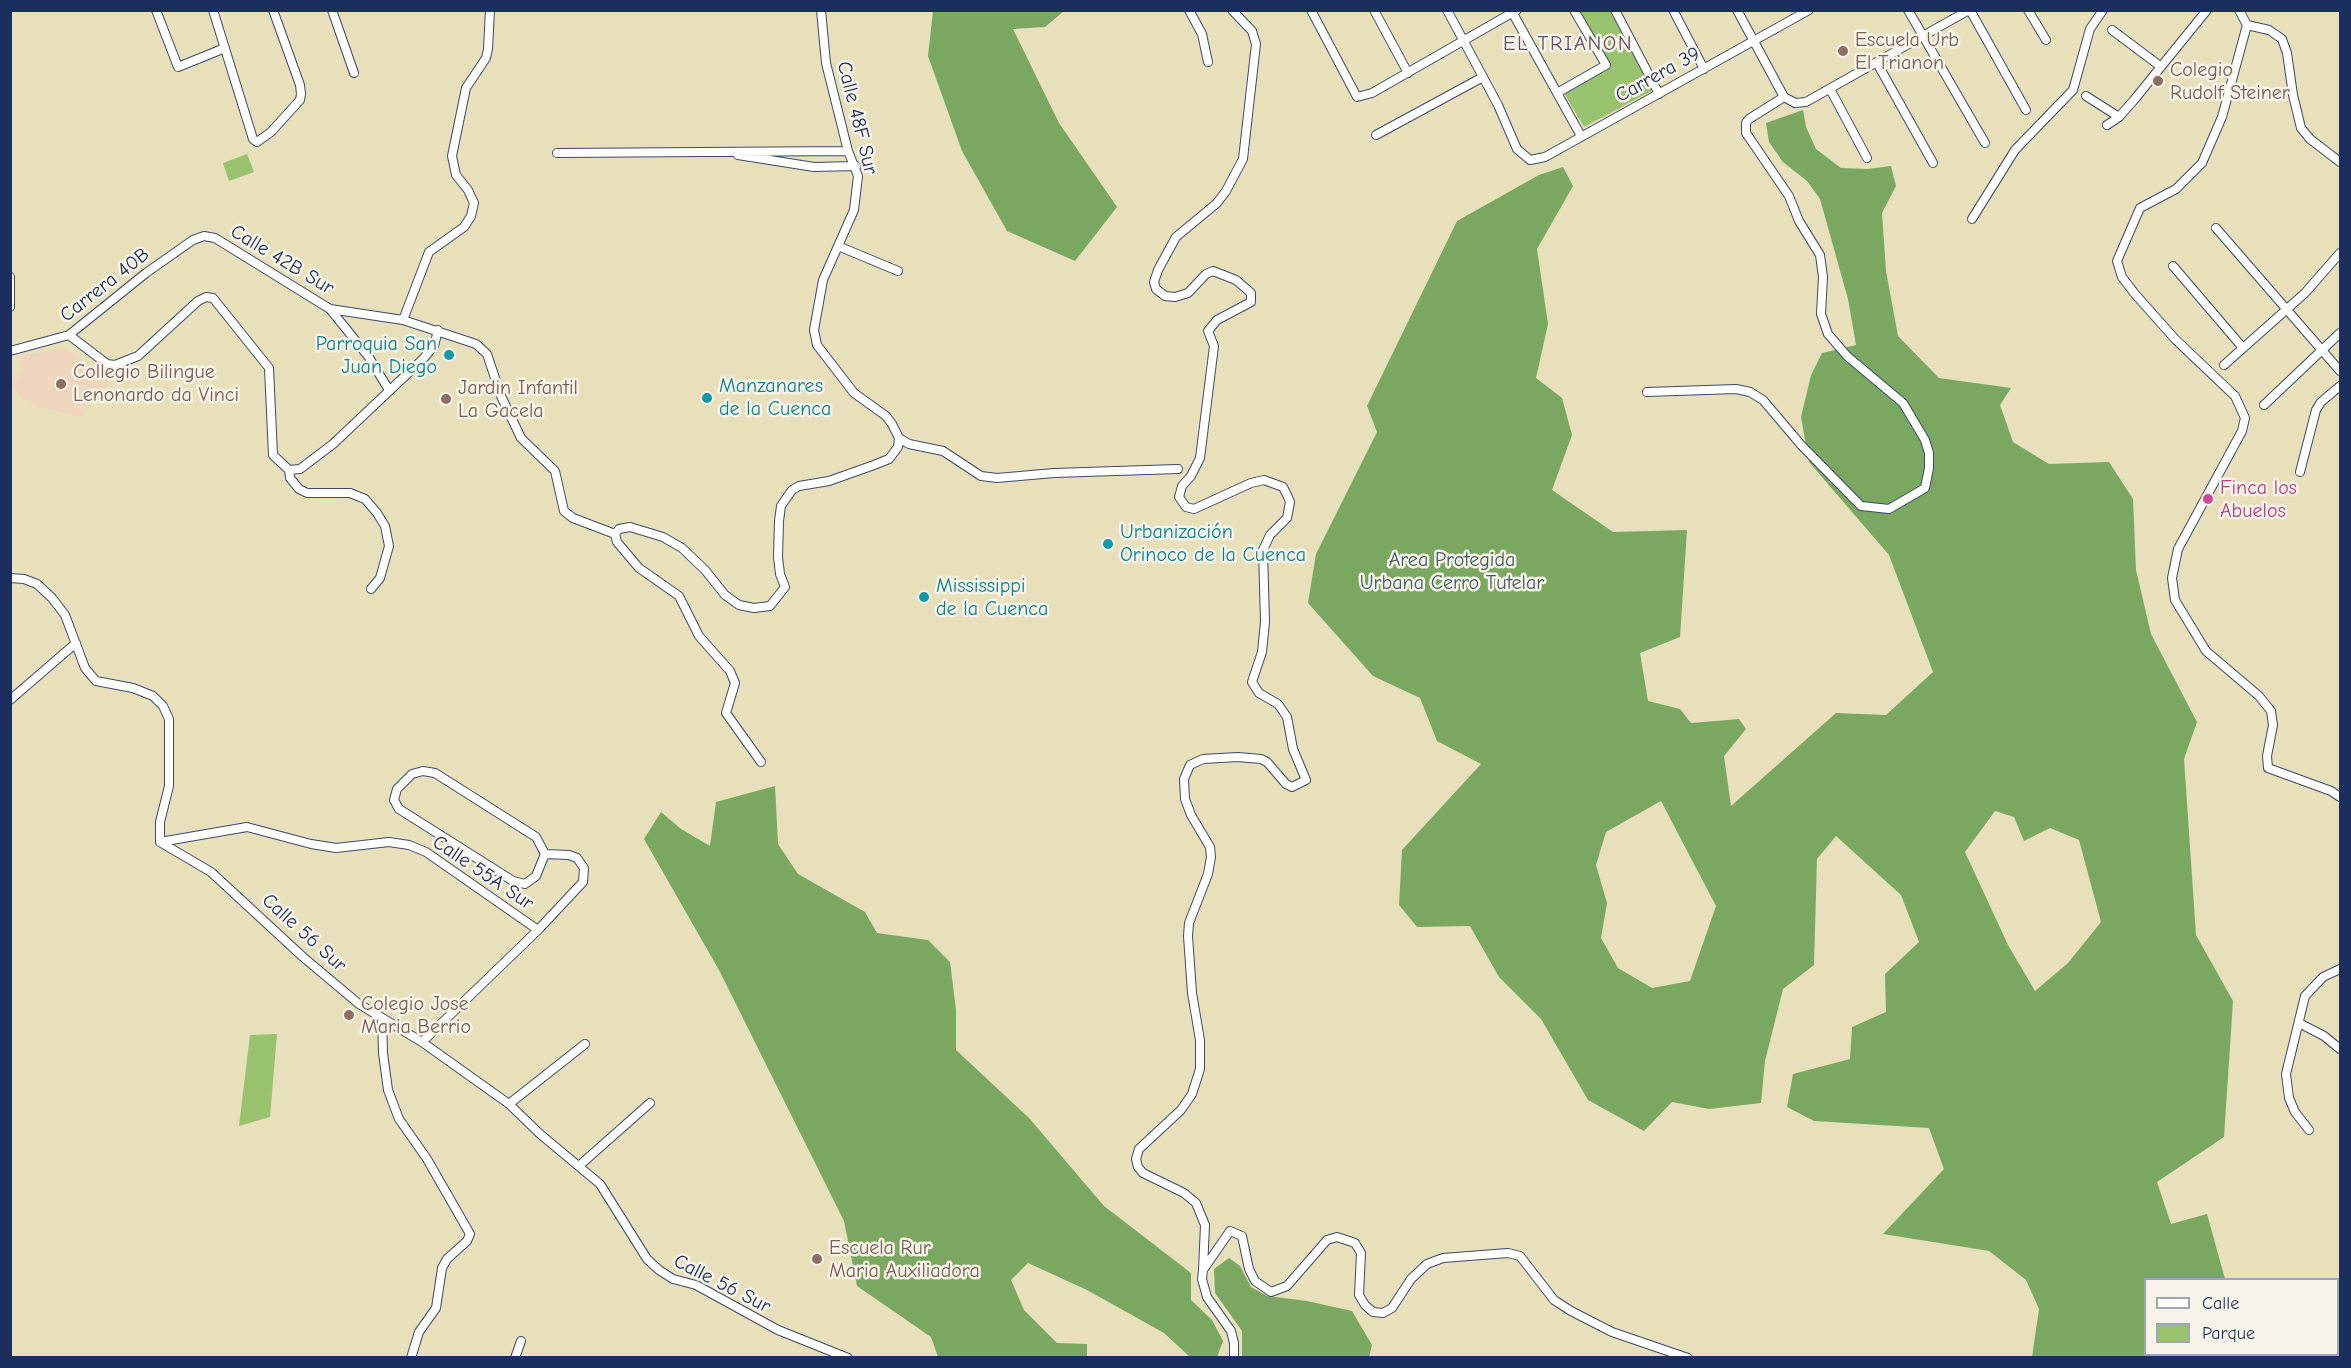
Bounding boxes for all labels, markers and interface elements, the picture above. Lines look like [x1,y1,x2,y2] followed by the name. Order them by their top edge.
[1855,28,1959,75] place label: Escuela Urb El Trianon
[1503,31,1633,57] district label: EL TRIANON
[1611,42,1705,108] street label: Carrera 39
[1836,44,1850,58] marker: Escuela Urb El Trianon
[2170,58,2290,105] place label: Colegio Rudolf Steiner
[831,59,883,177] street label: Calle 48F Sur
[2151,74,2165,88] marker: Colegio Rudolf Steiner
[226,220,338,300] street label: Calle 42B Sur
[55,243,155,327] street label: Carrera 40B
[316,332,437,379] place label: Parroquia San Juan Diego
[442,348,456,362] marker: Parroquia San Juan Diego
[73,360,239,407] place label: Collegio Bilingue Lenonardo da Vinci
[719,374,831,421] place label: Manzanares de la Cuenca
[458,376,578,423] place label: Jardin Infantil La Gacela
[54,377,68,391] marker: Collegio Bilingue Lenonardo da Vinci
[700,391,714,405] marker: Manzanares de la Cuenca
[439,392,453,406] marker: Jardin Infantil La Gacela
[2220,476,2297,523] place label: Finca los Abuelos
[2201,492,2215,506] marker: Finca los Abuelos
[1120,520,1306,567] place label: Urbanización Orinoco de la Cuenca
[1101,537,1115,551] marker: Urbanización Orinoco de la Cuenca
[1360,548,1544,595] park label: Area Protegida Urbana Cerro Tutelar
[936,574,1048,621] place label: Mississippi de la Cuenca
[917,590,931,604] marker: Mississippi de la Cuenca
[428,830,538,916] street label: Calle 55A Sur
[257,889,351,977] street label: Calle 56 Sur
[361,992,471,1039] place label: Colegio Jose Maria Berrio
[342,1008,356,1022] marker: Colegio Jose Maria Berrio
[829,1236,980,1283] place label: Escuela Rur Maria Auxiliadora
[669,1249,775,1319] street label: Calle 56 Sur
[810,1252,824,1266] marker: Escuela Rur Maria Auxiliadora
[2144,1278,2339,1356] legend
[2202,1293,2239,1314] text: Calle
[2202,1323,2255,1344] text: Parque

